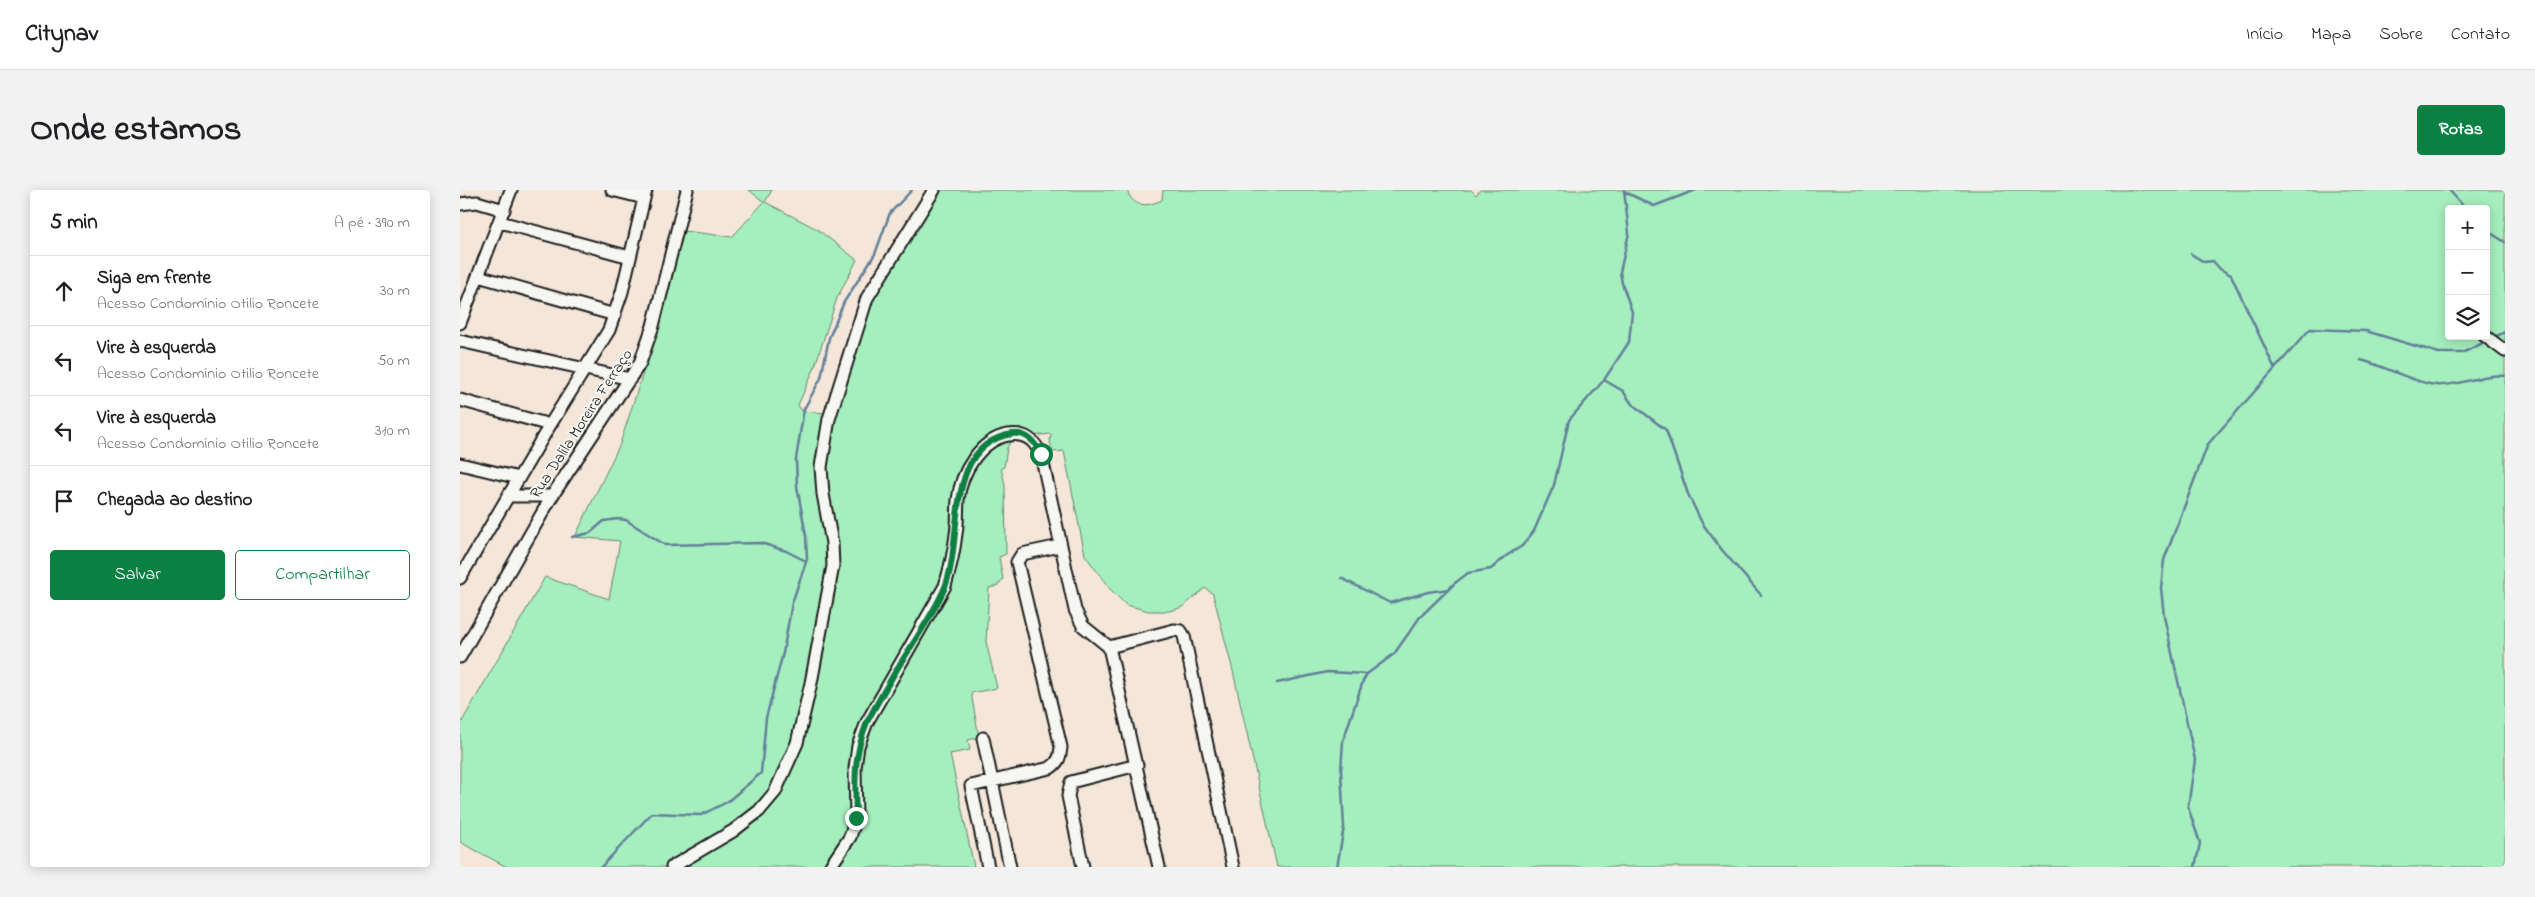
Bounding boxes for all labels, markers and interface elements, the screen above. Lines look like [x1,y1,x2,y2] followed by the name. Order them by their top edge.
[25,17,98,52] text: Citynav
[2246,22,2283,48] text: Início
[2311,22,2351,48] text: Mapa
[2379,22,2423,48] text: Sobre
[2451,22,2510,48] text: Contato
[30,105,242,156] text: Onde estamos
[2417,105,2505,155] button: Rotas
[2445,205,2490,340] map controls
[2445,205,2490,250] button: +
[50,208,98,238] text: 5 min
[334,211,410,235] text: A pé · 390 m
[2445,250,2490,295] button: −
[97,265,211,292] text: Siga em frente
[50,277,78,305] icon: ahead
[380,279,410,303] text: 30 m
[97,292,319,316] text: Acesso Condomínio Otilio Roncete
[2445,295,2490,340] button: layers
[97,335,216,362] text: Vire à esquerda
[524,345,639,504] street label: Rua Dalila Moreira Ferraço
[50,347,78,375] icon: left
[378,349,410,373] text: 50 m
[97,362,319,386] text: Acesso Condomínio Otilio Roncete
[97,405,216,432] text: Vire à esquerda
[50,417,78,445] icon: left
[375,419,410,443] text: 310 m
[97,432,319,456] text: Acesso Condomínio Otilio Roncete
[1030,443,1053,466] route start
[50,487,78,515] icon: arrive
[97,487,252,514] text: Chegada ao destino
[50,550,225,600] button: Salvar
[235,550,410,600] button: Compartilhar
[845,807,868,830] route end

